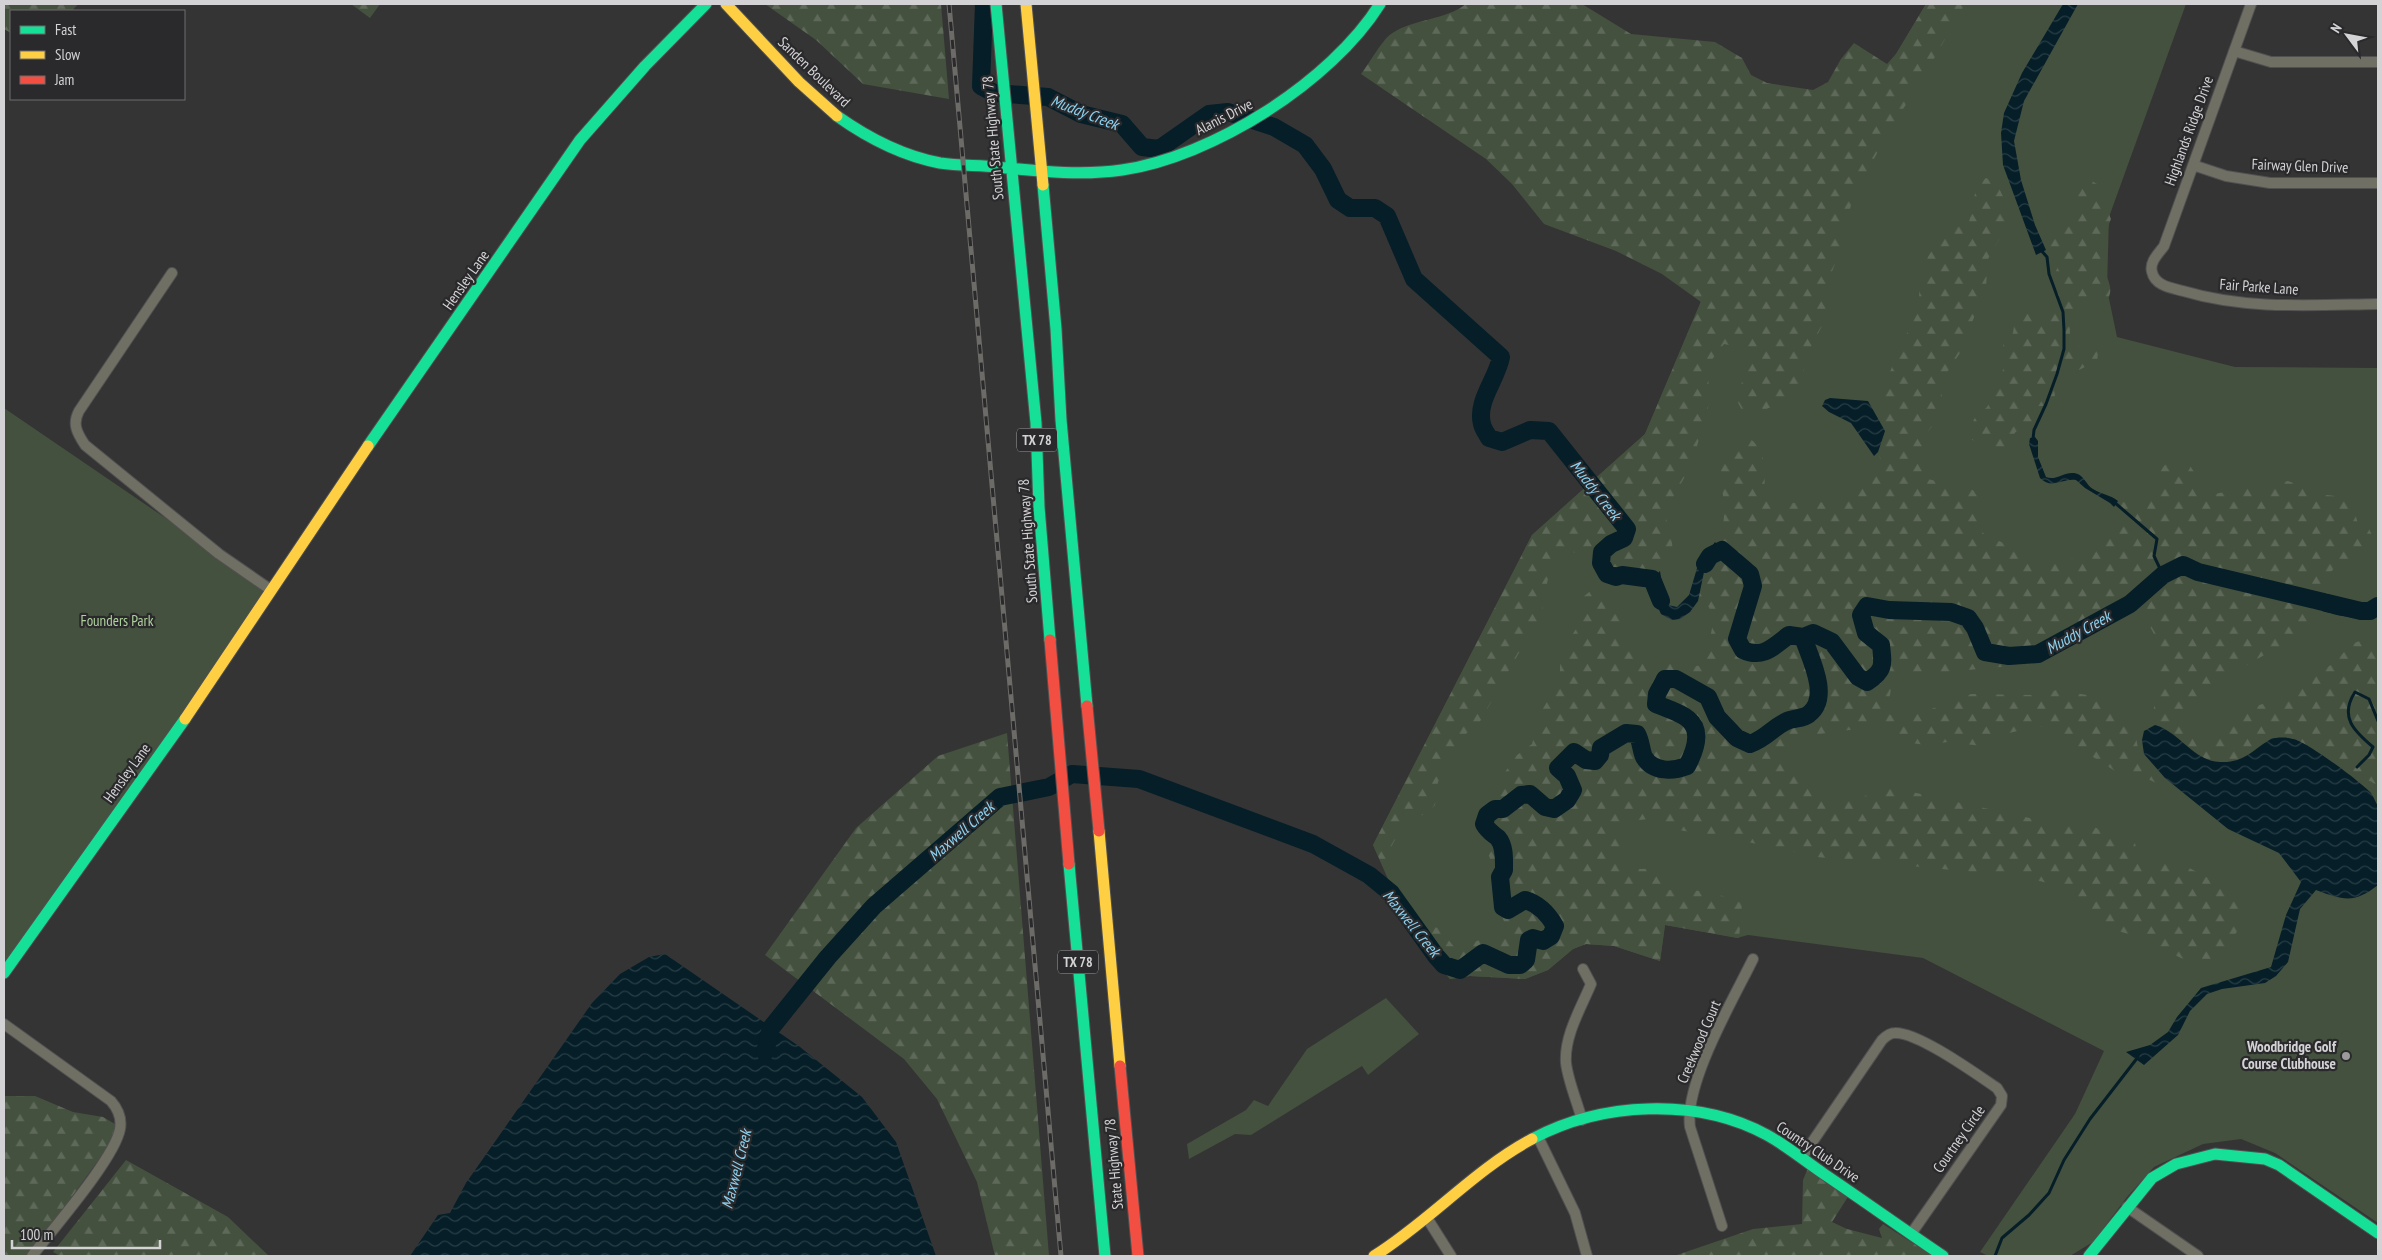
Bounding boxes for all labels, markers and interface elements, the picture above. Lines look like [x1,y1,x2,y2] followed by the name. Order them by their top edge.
[10,10,185,100] legend
[2322,10,2372,60] north arrow
[55,20,76,39] text: Fast
[2326,20,2346,36] text: N
[774,32,855,111] street label: Sanden Boulevard
[55,45,80,64] text: Slow
[54,70,74,89] text: Jam
[2160,73,2217,188] street label: Highlands Ridge Drive
[978,75,1007,201] street label: South State Highway 78
[1048,90,1123,135] water label: Muddy Creek
[1192,94,1256,139] street label: Alanis Drive
[2251,154,2349,177] street label: Fairway Glen Drive
[438,246,493,313] street label: Hensley Lane
[2219,274,2299,299] street label: Fair Parke Lane
[1017,428,1057,452] road number: TX 78
[1566,456,1627,525] water label: Muddy Creek
[1014,478,1041,604] street label: South State Highway 78
[2042,605,2115,658] water label: Muddy Creek
[80,611,154,630] park label: Founders Park
[99,739,154,806] street label: Hensley Lane
[924,796,999,865] water label: Maxwell Creek
[1379,885,1446,962] water label: Maxwell Creek
[1058,950,1098,974] road number: TX 78
[1673,997,1725,1086] street label: Creekwood Court
[2242,1037,2337,1073] place label: Woodbridge Golf Course Clubhouse
[2340,1050,2352,1062] marker: Woodbridge Golf Course Clubhouse
[1928,1101,1989,1176] street label: Courtney Circle
[1773,1117,1864,1186] street label: Country Club Drive
[1100,1118,1127,1210] street label: State Highway 78
[717,1126,756,1211] water label: Maxwell Creek
[12,1218,160,1250] scale bar
[20,1225,53,1244] text: 100 m

